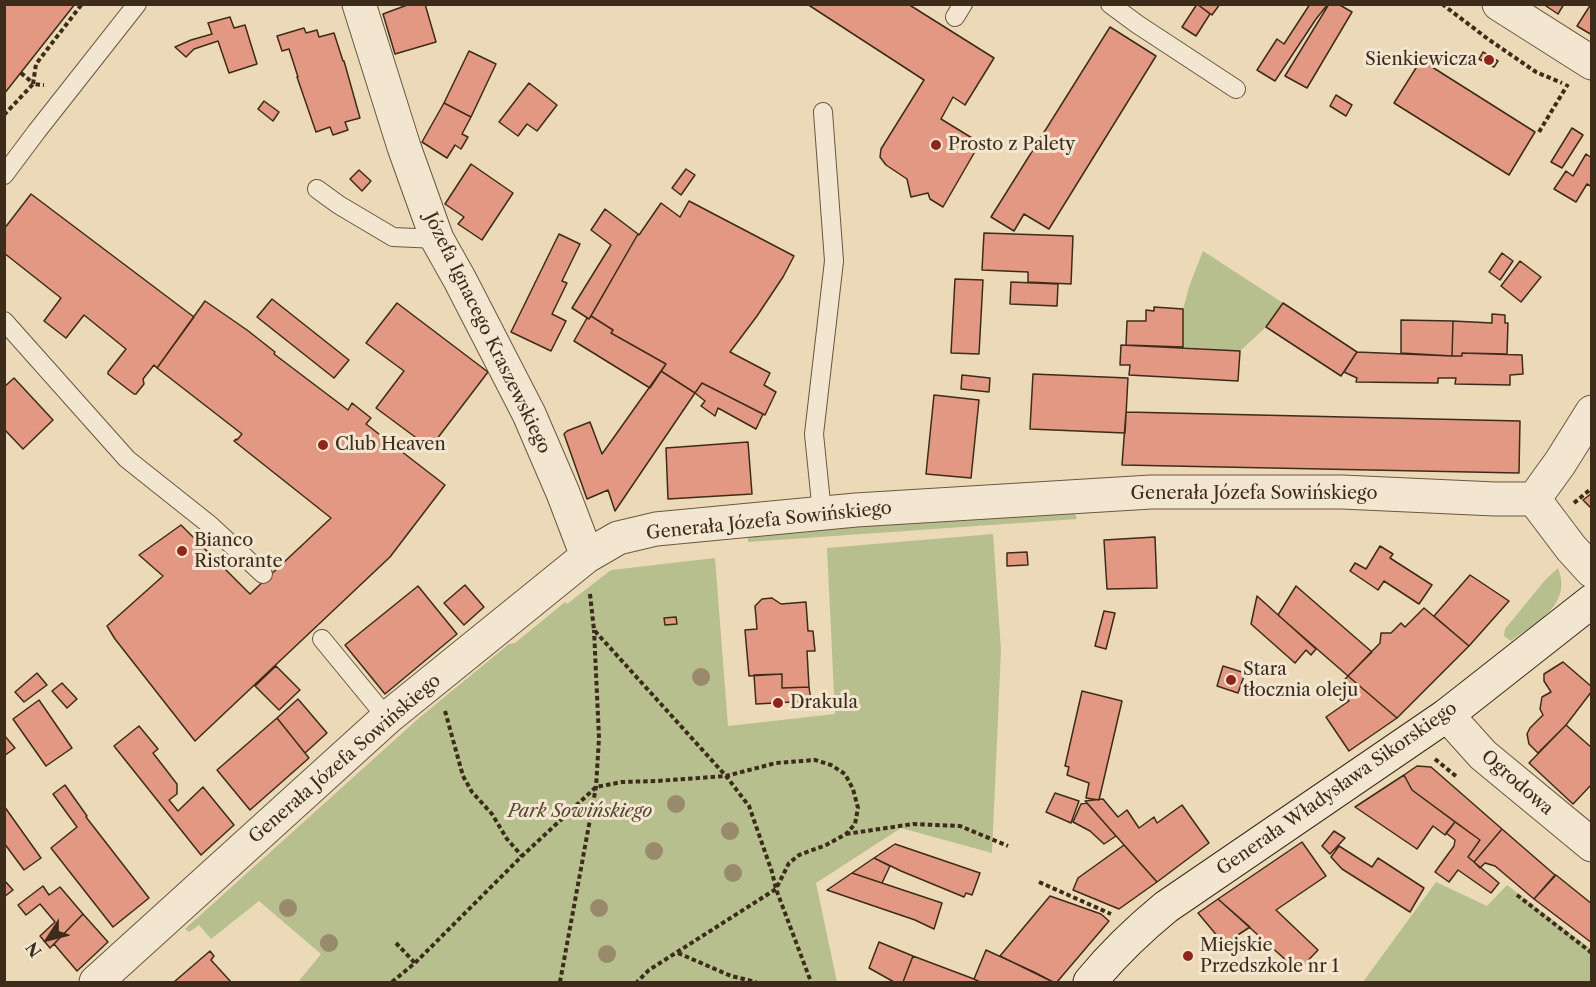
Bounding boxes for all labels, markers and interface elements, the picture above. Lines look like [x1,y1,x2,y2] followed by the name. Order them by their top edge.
[1365,49,1477,71] place label: Sienkiewicza
[1482,53,1496,67] marker: Sienkiewicza
[948,134,1075,156] place label: Prosto z Palety
[929,138,943,152] marker: Prosto z Palety
[419,209,555,457] street label: Józefa Ignacego Kraszewskiego
[335,434,446,456] place label: Club Heaven
[316,438,330,452] marker: Club Heaven
[1131,483,1377,505] street label: Generała Józefa Sowińskiego
[645,497,893,545] street label: Generała Józefa Sowińskiego
[194,530,282,572] place label: Bianco Ristorante
[175,544,189,558] marker: Bianco Ristorante
[1243,659,1358,702] place label: Stara tłocznia oleju
[245,670,445,848] street label: Generała Józefa Sowińskiego
[1224,673,1238,687] marker: Stara tłocznia oleju
[790,692,858,714] place label: Drakula
[771,696,785,710] marker: Drakula
[1213,698,1461,880] street label: Generała Władysława Sikorskiego
[1477,746,1557,820] street label: Ogrodowa
[508,801,652,823] park label: Park Sowińskiego
[18,909,78,969] north arrow
[1200,935,1339,978] place label: Miejskie Przedszkole nr 1
[21,938,46,961] text: N
[1181,949,1195,963] marker: Miejskie Przedszkole nr 1

